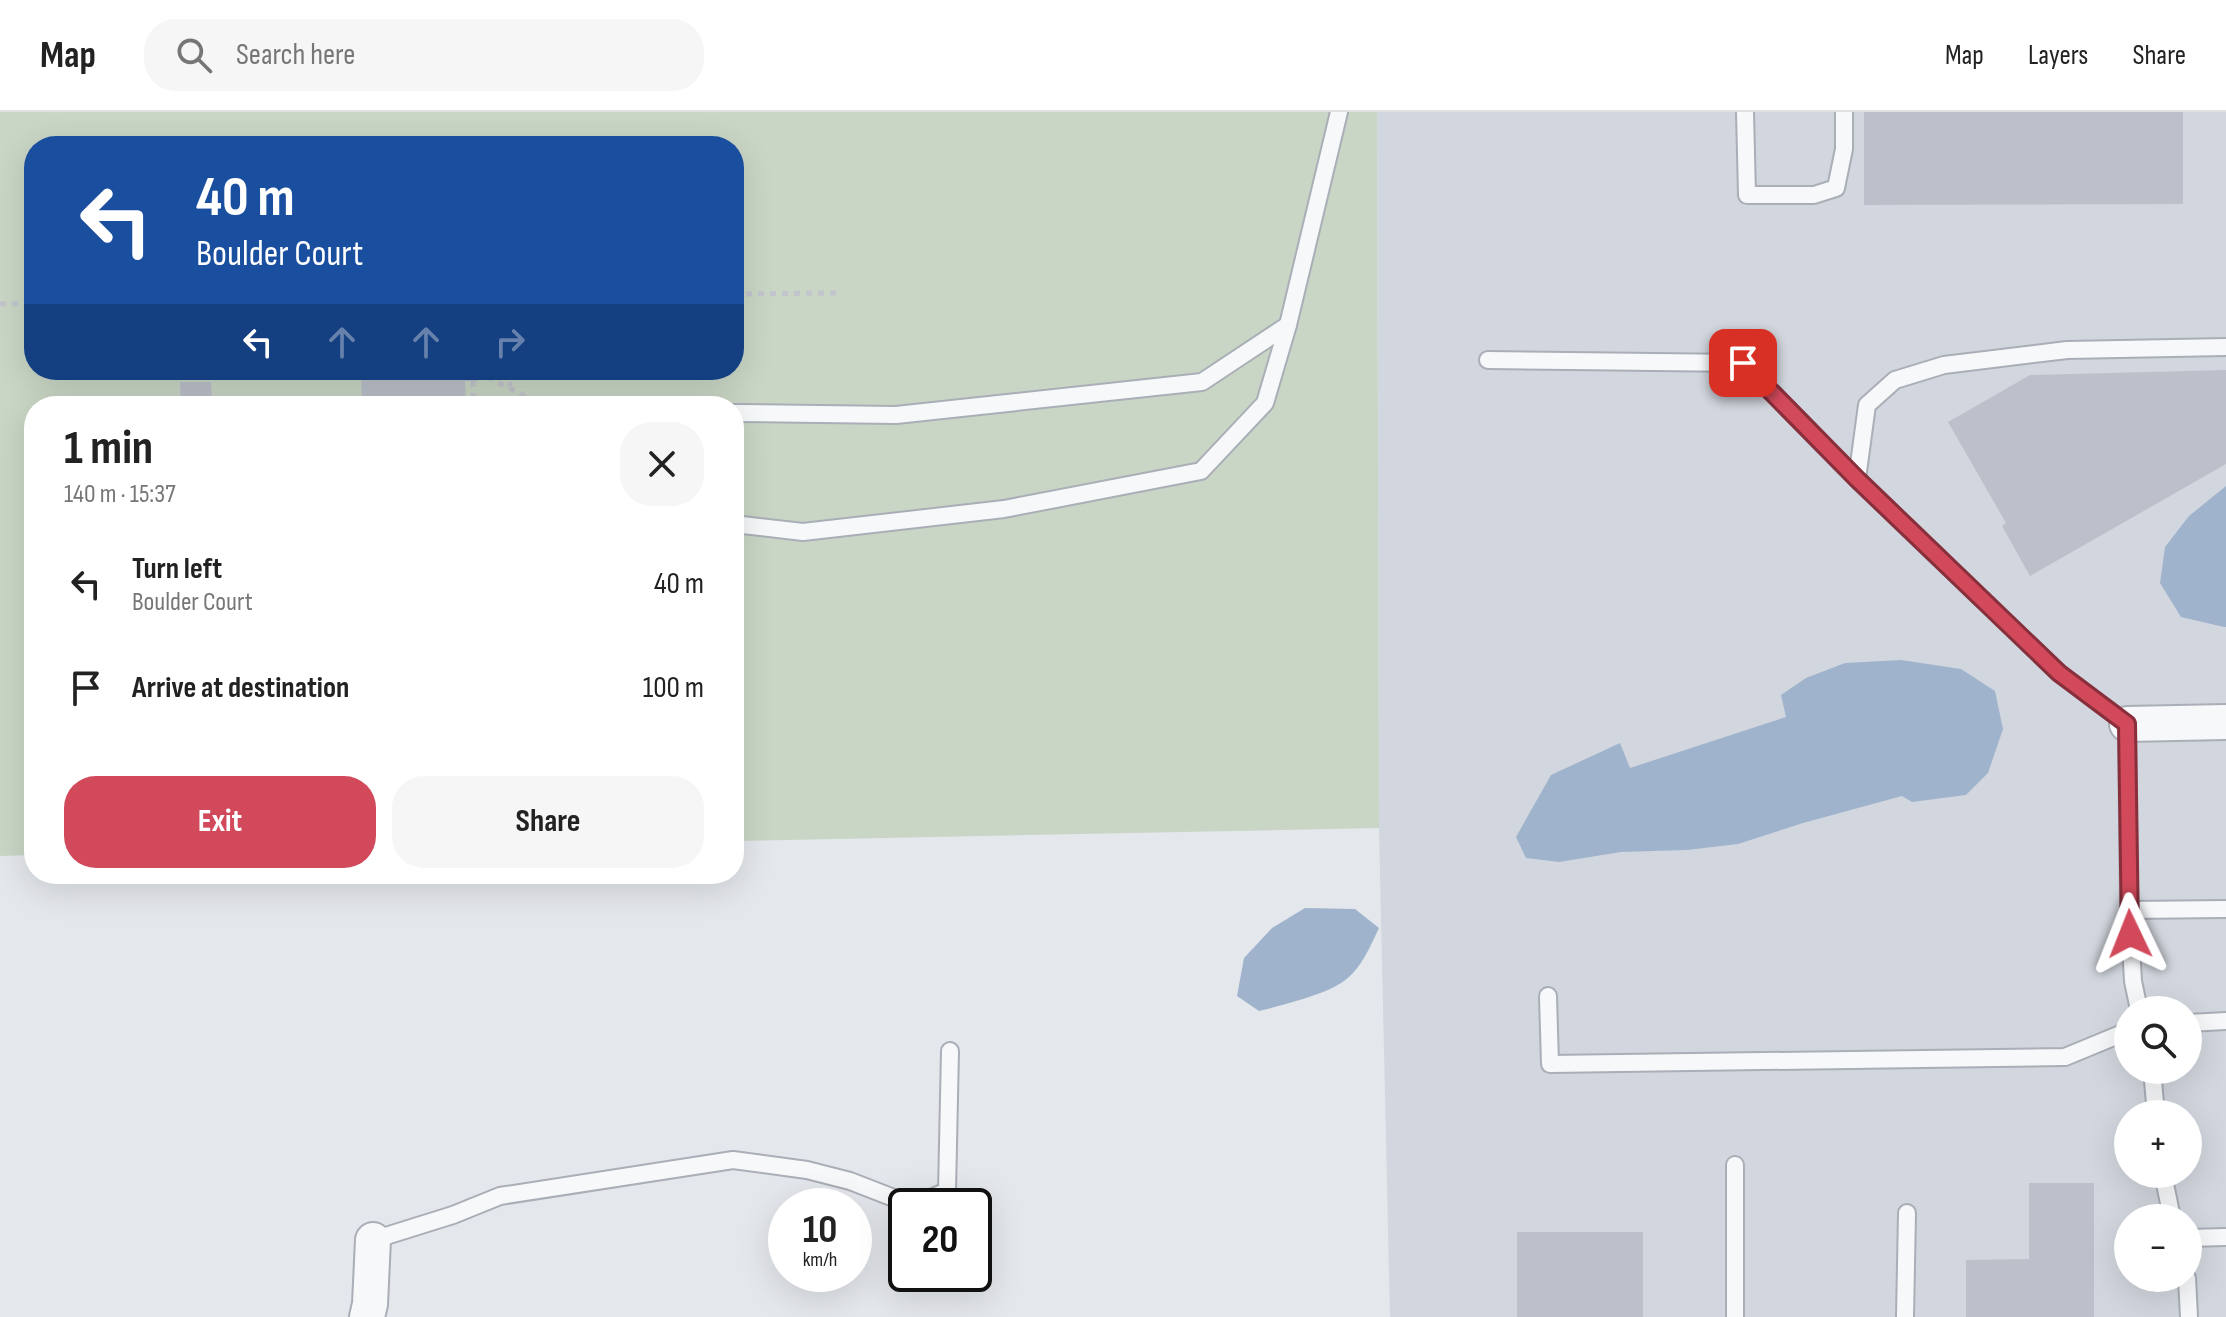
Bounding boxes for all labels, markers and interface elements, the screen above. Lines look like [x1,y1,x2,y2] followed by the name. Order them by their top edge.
[144,19,704,91] search box
[40,33,96,78] text: Map
[172,33,216,77] icon: search
[236,37,355,73] text: Search here
[1945,39,1984,72] text: Map
[2028,39,2088,72] text: Layers
[2132,39,2186,72] text: Share
[196,165,295,232] text: 40 m
[64,168,168,272] icon: left
[196,233,363,276] text: Boulder Court
[236,320,280,364] icon: left
[320,320,364,364] icon: ahead
[404,320,448,364] icon: ahead
[488,320,532,364] icon: right
[1709,329,1777,397] pin
[1721,341,1765,385] icon: arrive
[64,420,153,477] text: 1 min
[620,422,704,506] button: close
[64,479,176,510] text: 140 m · 15:37
[132,551,222,587] text: Turn left
[64,562,108,606] icon: left
[654,566,704,602] text: 40 m
[132,587,253,618] text: Boulder Court
[64,666,108,710] icon: arrive
[132,670,349,706] text: Arrive at destination
[643,670,704,706] text: 100 m
[64,776,376,868] button: Exit
[392,776,704,868] button: Share
[2088,892,2172,976] position arrow
[2114,996,2202,1292] map controls
[2114,996,2202,1084] button: search
[2114,1100,2202,1188] button: +
[888,1188,992,1292] speed limit sign: 20
[2114,1204,2202,1292] button: −
[803,1206,837,1254] text: 10
[803,1248,837,1272] text: km/h

